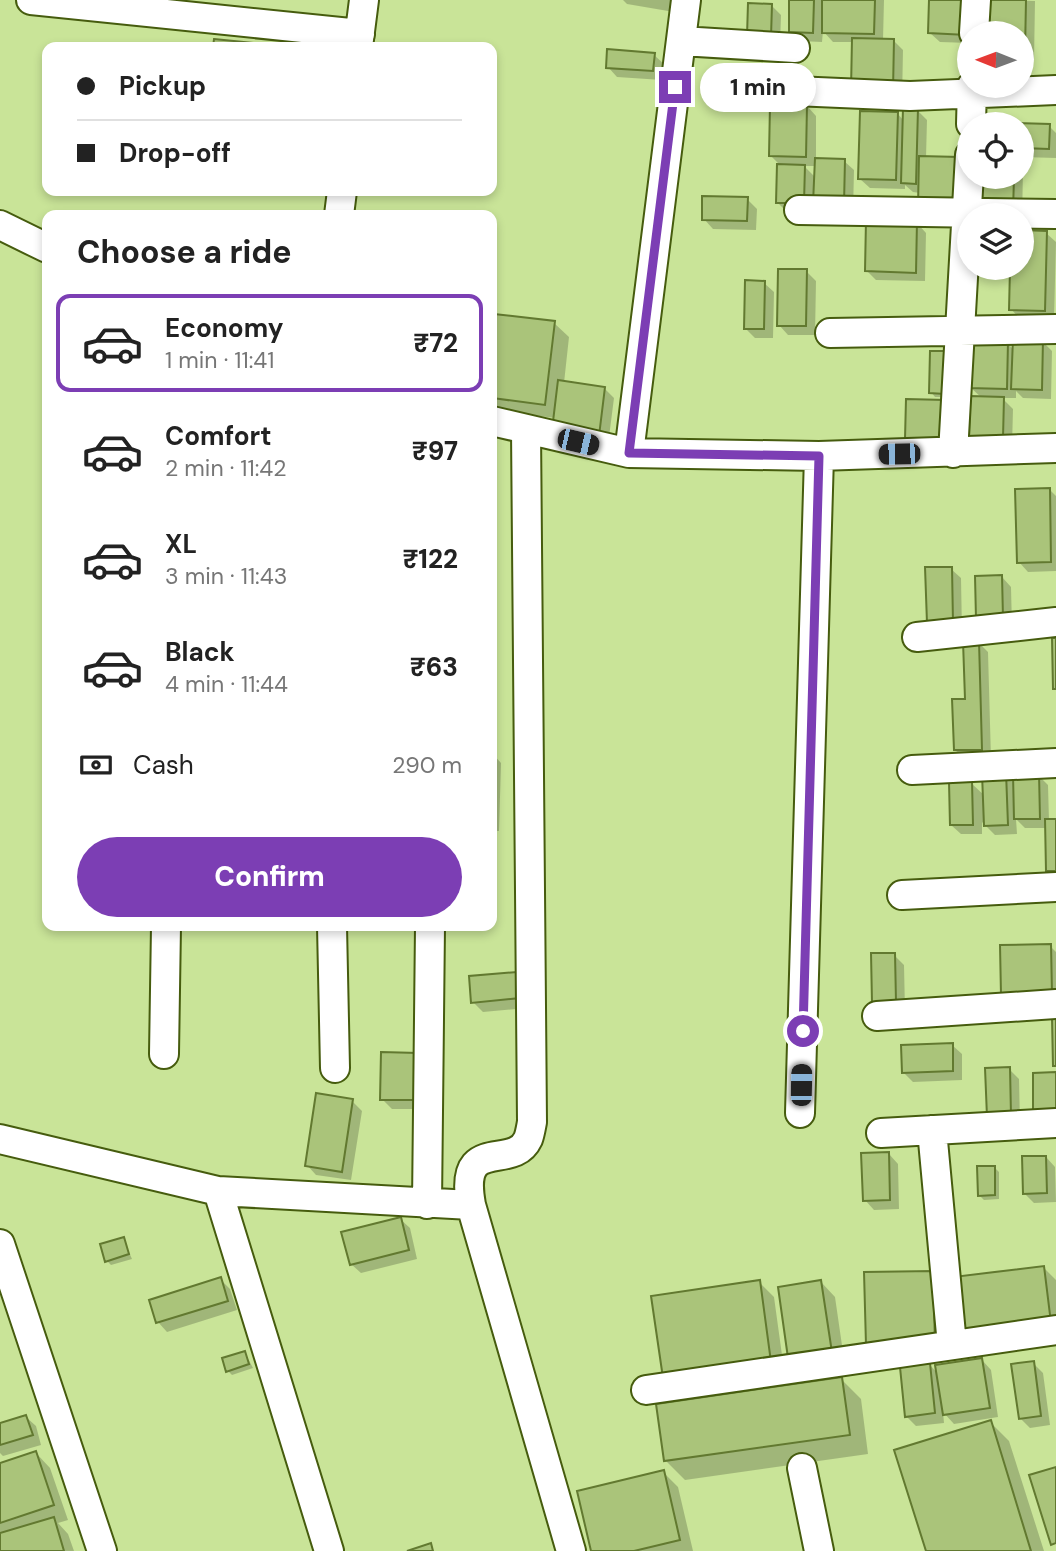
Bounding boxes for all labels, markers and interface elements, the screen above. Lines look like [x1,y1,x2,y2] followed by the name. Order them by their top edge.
[957,21,1034,98] north arrow
[957,21,1034,280] map controls
[700,62,815,112] callout: 1 min
[119,69,206,103] text: Pickup
[659,71,691,103] route end
[730,72,786,102] text: 1 min
[957,112,1034,189] button: locate
[119,136,231,170] text: Drop-off
[957,203,1034,280] button: layers
[77,231,292,273] text: Choose a ride
[165,311,283,345] text: Economy
[81,312,144,375] icon: car
[413,326,458,360] text: ₹72
[165,345,274,375] text: 1 min · 11:41
[165,419,271,453] text: Comfort
[81,420,144,483] icon: car
[556,427,601,457] car
[412,434,458,468] text: ₹97
[878,443,921,465] car
[165,453,287,483] text: 2 min · 11:42
[165,527,197,561] text: XL
[81,528,144,591] icon: car
[402,542,458,576] text: ₹122
[165,561,287,591] text: 3 min · 11:43
[165,635,235,669] text: Black
[81,636,144,699] icon: car
[410,650,458,684] text: ₹63
[165,669,288,699] text: 4 min · 11:44
[77,746,115,784] icon: cash
[133,748,194,782] text: Cash
[392,750,462,780] text: 290 m
[77,837,462,917] button: Confirm
[787,1015,819,1047] route start
[791,1064,812,1106] car

